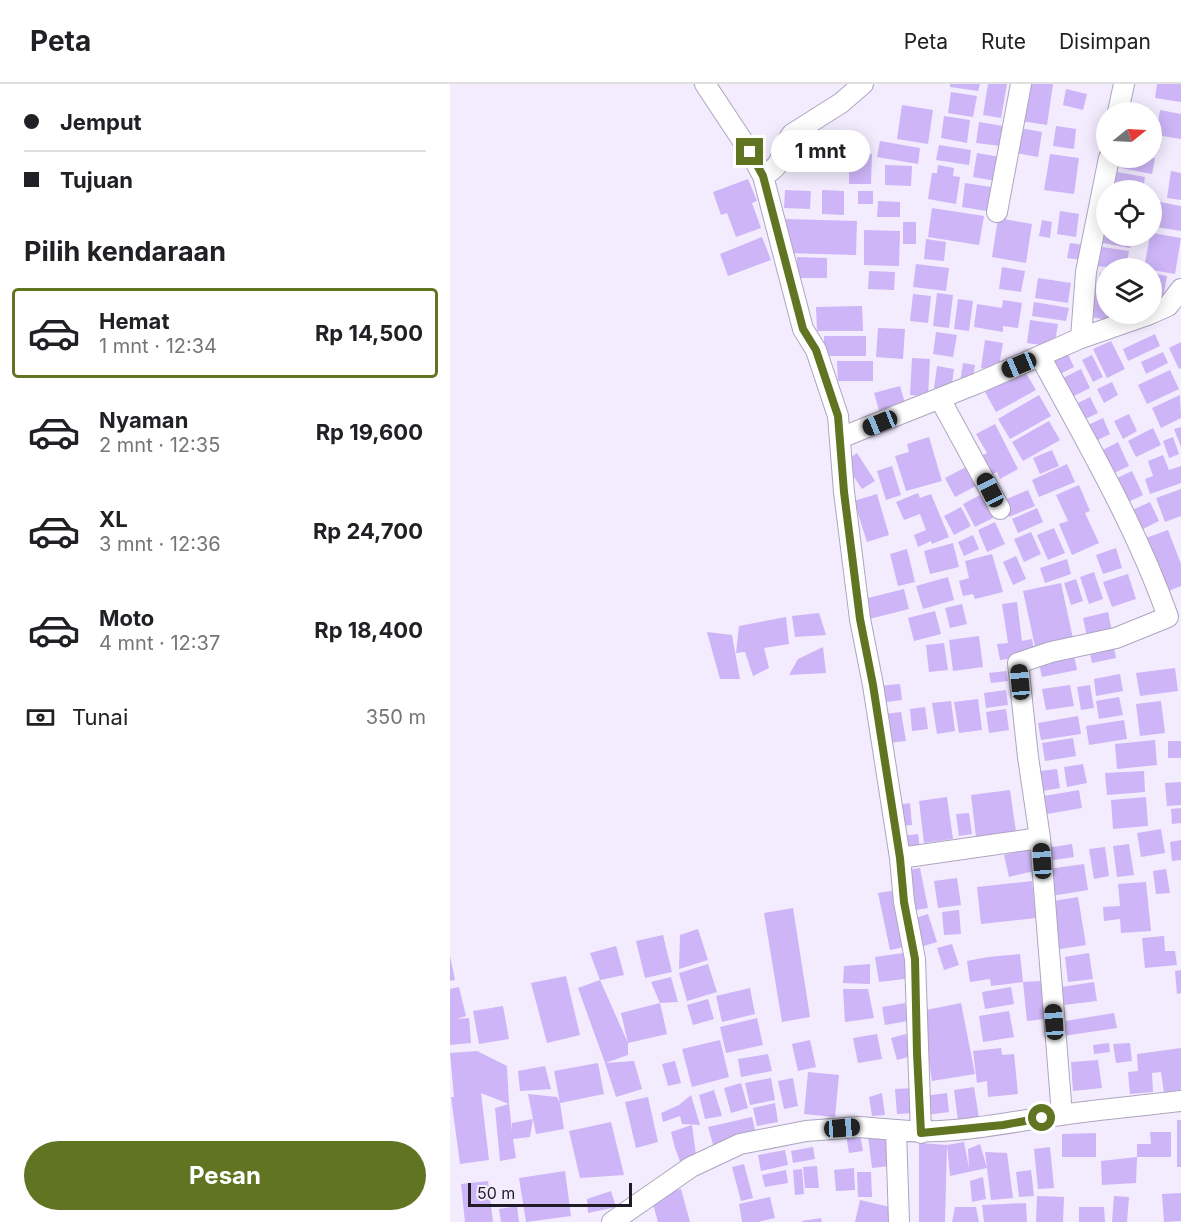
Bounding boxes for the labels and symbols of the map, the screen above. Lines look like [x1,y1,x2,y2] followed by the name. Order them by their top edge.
[1096,102,1162,168] north arrow
[771,131,870,173] callout: 1 mnt
[736,138,763,165] route end
[999,350,1039,380] car
[860,408,900,438] car
[974,470,1006,510] car
[1009,663,1031,701] car
[1032,842,1052,880] car
[1044,1003,1064,1041] car
[1028,1104,1055,1131] route start
[823,1118,861,1138] car
[468,1180,632,1208] scale bar

